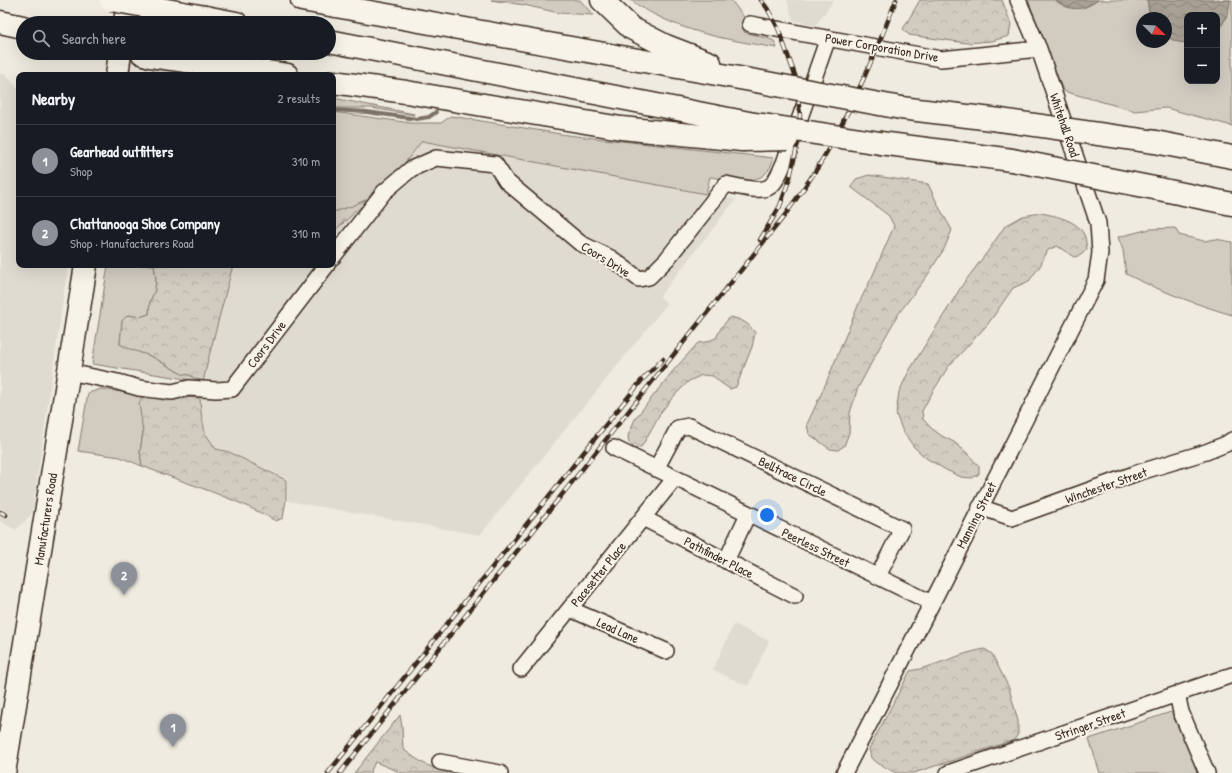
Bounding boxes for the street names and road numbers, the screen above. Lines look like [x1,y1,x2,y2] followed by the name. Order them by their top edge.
[824,28,940,66] street label: Power Corporation Drive
[1046,91,1084,159] street label: Whitehall Road
[578,237,634,281] street label: Coors Drive
[242,317,290,371] street label: Coors Drive
[756,452,830,500] street label: Belltrace Circle
[1063,462,1150,507] street label: Winchester Street
[29,472,61,566] street label: Manufacturers Road
[952,478,1001,551] street label: Manning Street
[779,523,853,571] street label: Peerless Street
[681,532,757,582] street label: Pathfinder Place
[566,538,630,610] street label: Pacesetter Place
[594,613,642,647] street label: Lead Lane
[1052,703,1128,744] street label: Stringer Street

